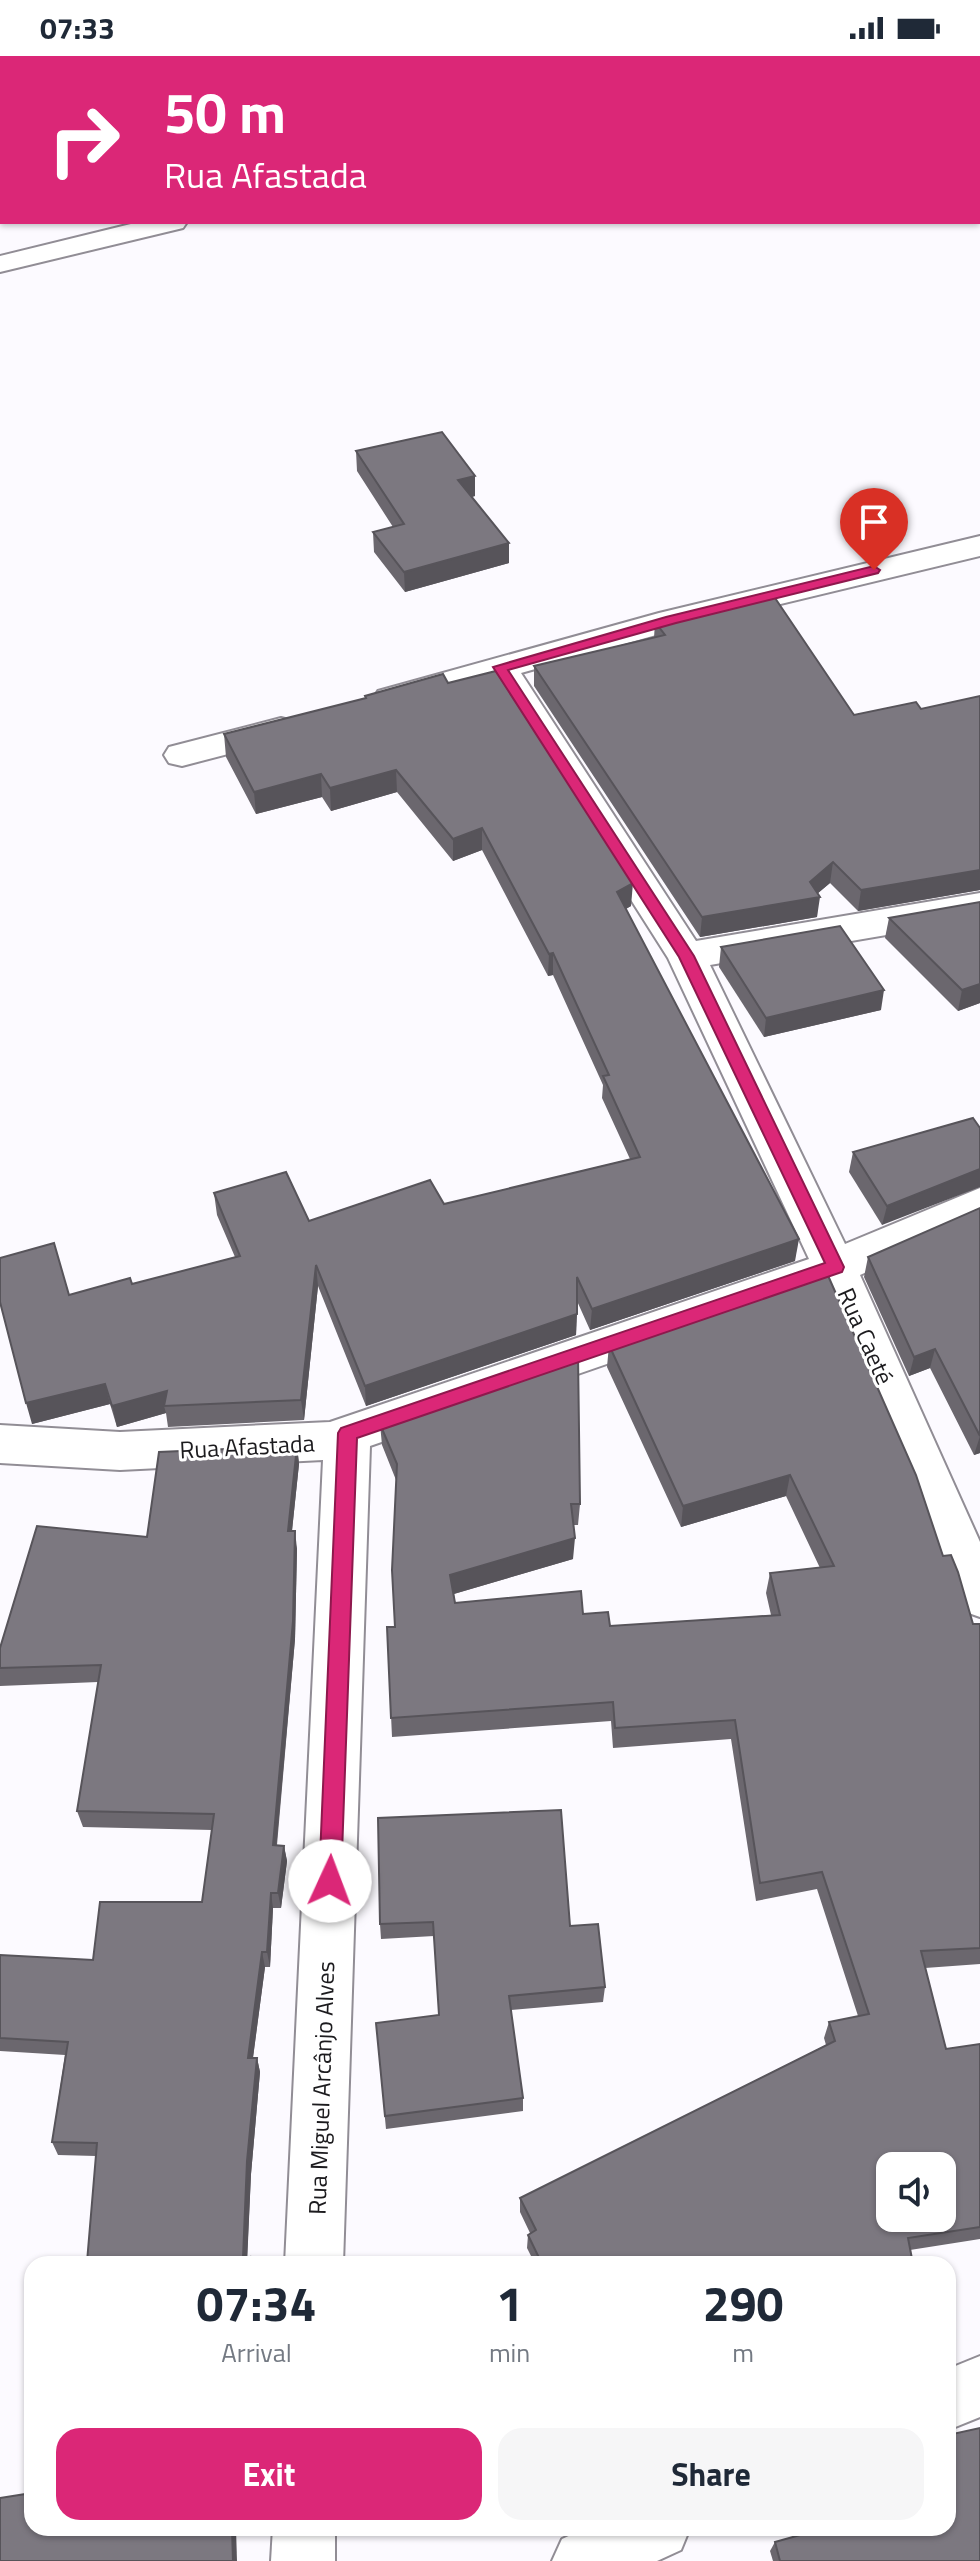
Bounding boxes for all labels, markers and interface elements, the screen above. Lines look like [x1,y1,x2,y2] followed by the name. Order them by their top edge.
[40,5,115,51] text: 07:33
[164,70,286,155] text: 50 m
[32,88,136,192] icon: right
[164,147,367,202] text: Rua Afastada
[840,488,908,570] pin
[852,500,896,544] icon: arrive
[829,1282,903,1390] street label: Rua Caeté
[179,1424,315,1468] street label: Rua Afastada
[288,1839,372,1923] position arrow
[299,1961,343,2215] street label: Rua Miguel Arcânjo Alves
[876,2152,956,2232] map controls
[876,2152,956,2232] button: sound
[197,2267,316,2340] text: 07:34
[496,2267,523,2340] text: 1
[703,2267,783,2340] text: 290
[221,2333,292,2372] text: Arrival
[489,2333,530,2372] text: min
[732,2333,754,2372] text: m
[56,2428,482,2520] button: Exit
[498,2428,924,2520] button: Share

